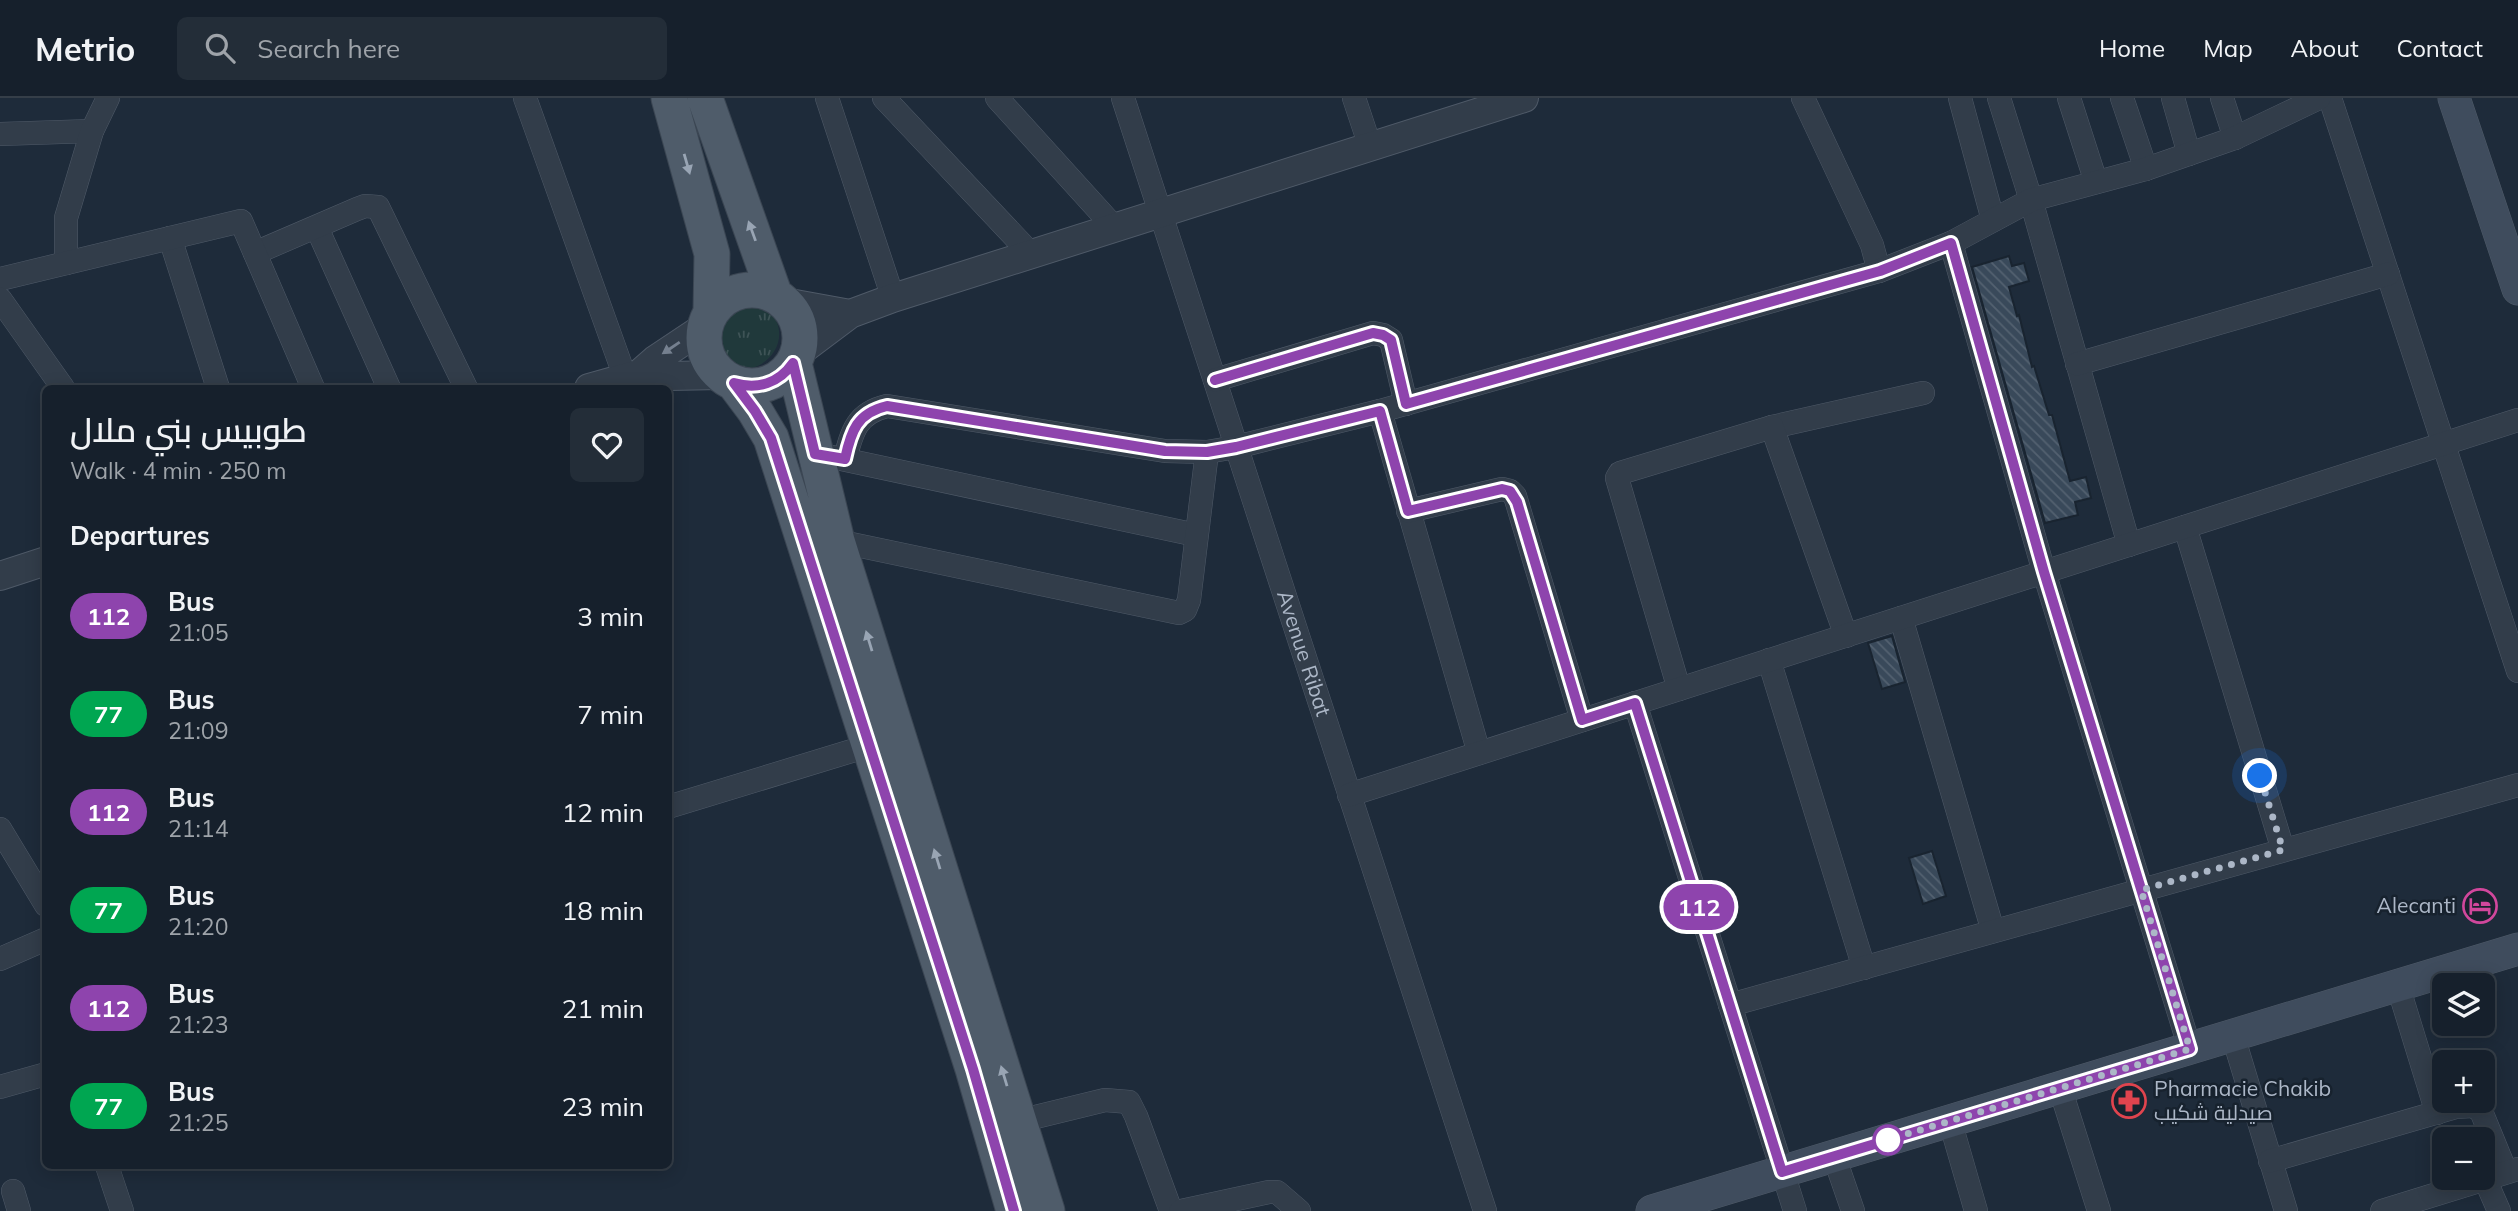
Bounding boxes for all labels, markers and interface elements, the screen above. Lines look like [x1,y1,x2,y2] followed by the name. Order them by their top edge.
[177,17,667,80] search box
[35,28,135,69] text: Metrio
[201,29,239,67] icon: search
[257,32,400,65] text: Search here
[2099,33,2165,63] text: Home
[2203,33,2253,63] text: Map
[2291,33,2359,63] text: About
[2397,33,2483,63] text: Contact
[683,154,693,175] one-way arrow
[746,221,757,242] one-way arrow
[662,342,681,355] one-way arrow
[570,408,644,482] button: heart
[70,409,307,450] text: طوبيس بني ملال
[70,456,287,485] text: Walk · 4 min · 250 m
[70,519,210,552] text: Departures
[168,585,214,618] text: Bus
[1272,587,1337,719] street label: Avenue Ribat
[577,600,644,633] text: 3 min
[87,601,130,631] text: 112
[168,618,228,647] text: 21:05
[863,631,873,652] one-way arrow
[168,683,214,716] text: Bus
[577,698,644,731] text: 7 min
[94,699,123,729] text: 77
[168,716,228,745] text: 21:09
[2242,758,2277,793] your location
[168,781,214,814] text: Bus
[562,796,644,829] text: 12 min
[87,797,130,827] text: 112
[168,814,228,843] text: 21:14
[931,848,941,869] one-way arrow
[168,879,214,912] text: Bus
[1659,884,1739,930] line badge: 112
[2461,887,2499,925] hotel icon: Alecanti
[1677,892,1721,922] text: 112
[2377,892,2456,918] place label: Alecanti
[562,894,644,927] text: 18 min
[94,895,123,925] text: 77
[168,912,228,941] text: 21:20
[2432,973,2495,1190] map controls
[2432,973,2495,1036] button: layers
[168,977,214,1010] text: Bus
[562,992,644,1025] text: 21 min
[87,993,130,1023] text: 112
[168,1010,228,1039] text: 21:23
[2432,1050,2495,1113] button: +
[999,1065,1009,1086] one-way arrow
[168,1075,214,1108] text: Bus
[2154,1075,2331,1125] place label: Pharmacie Chakib صيدلية شكيب
[2110,1082,2148,1120] pharmacy icon: Pharmacie Chakib صيدلية شكيب
[562,1090,644,1123] text: 23 min
[94,1091,123,1121] text: 77
[168,1108,228,1137] text: 21:25
[1873,1125,1903,1155] unlabelled marker
[2432,1127,2495,1190] button: −

